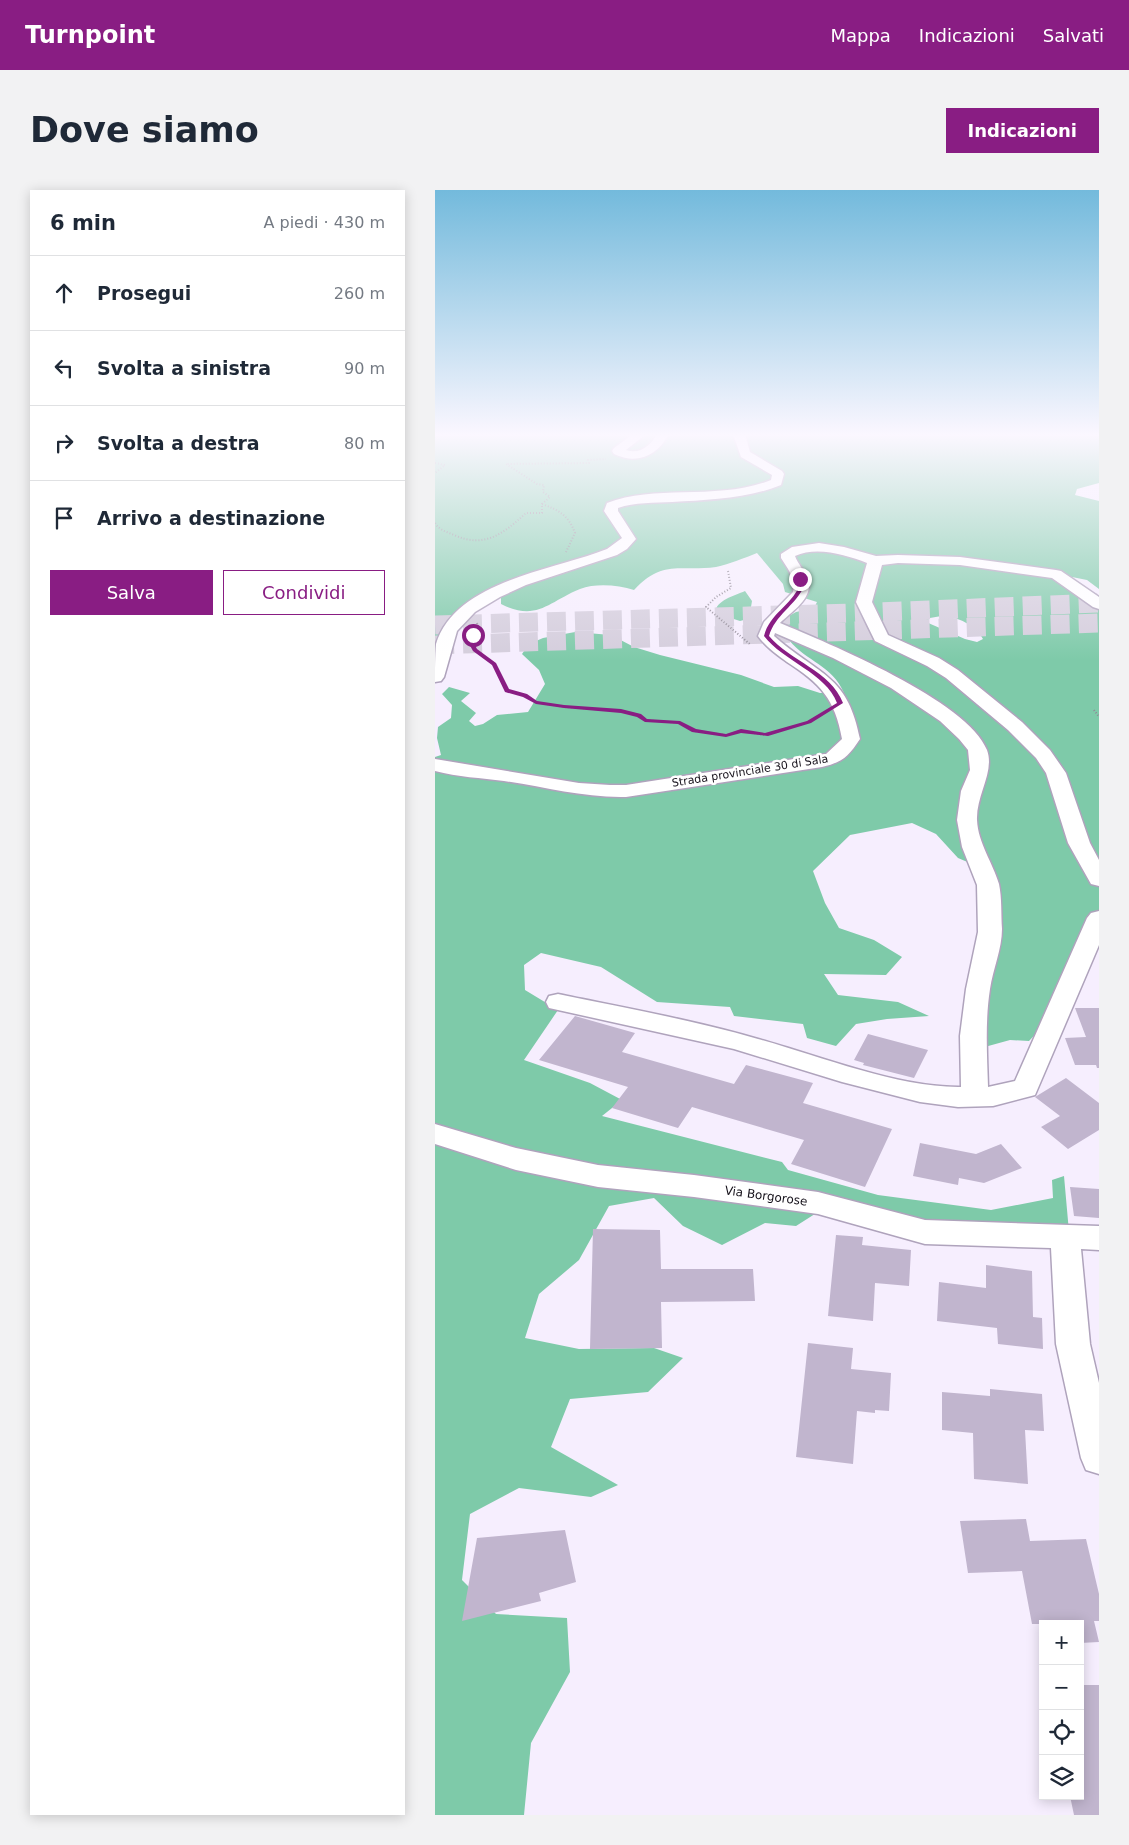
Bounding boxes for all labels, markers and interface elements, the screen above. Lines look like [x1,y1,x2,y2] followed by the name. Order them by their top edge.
[25,21,155,49] text: Turnpoint
[830,25,891,46] text: Mappa
[919,25,1015,46] text: Indicazioni
[1043,25,1104,46] text: Salvati
[946,108,1099,153] button: Indicazioni
[30,110,259,150] text: Dove siamo
[50,211,116,235] text: 6 min
[263,213,385,232] text: A piedi · 430 m
[50,279,78,307] icon: ahead
[97,282,191,304] text: Prosegui
[334,284,385,303] text: 260 m
[50,354,78,382] icon: left
[97,357,271,379] text: Svolta a sinistra
[344,359,385,378] text: 90 m
[50,429,78,457] icon: right
[97,432,260,454] text: Svolta a destra
[344,434,385,453] text: 80 m
[50,504,78,532] icon: arrive
[97,507,325,529] text: Arrivo a destinazione
[789,568,812,591] route end
[50,570,213,615] button: Salva
[223,570,385,615] button: Condividi
[462,624,485,647] route start
[671,752,829,790] street label: Strada provinciale 30 di Sala
[724,1183,808,1209] street label: Via Borgorose
[1039,1620,1084,1800] map controls
[1039,1620,1084,1665] button: +
[1039,1665,1084,1710] button: −
[1039,1710,1084,1755] button: locate
[1039,1755,1084,1800] button: layers

